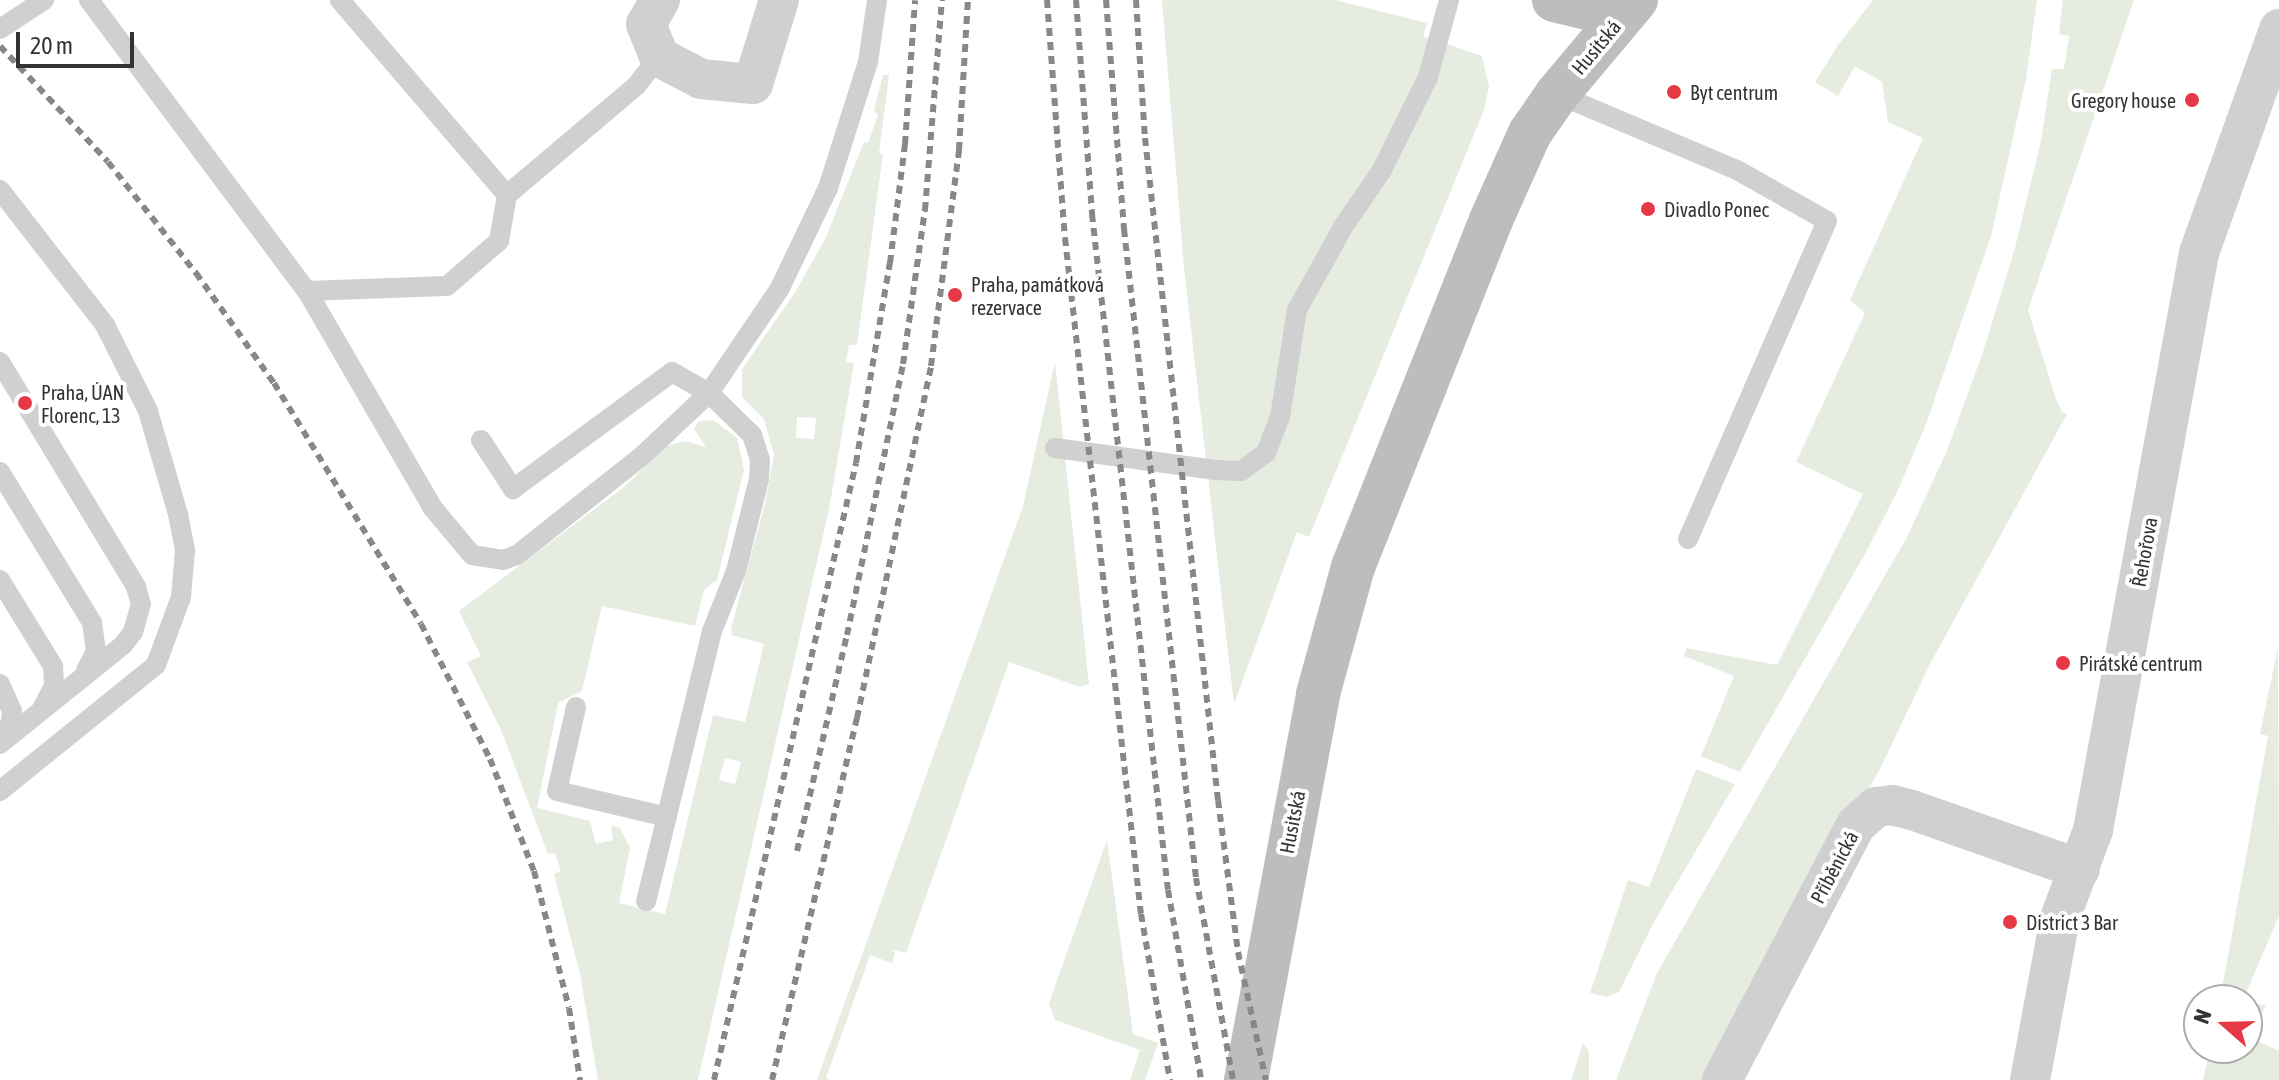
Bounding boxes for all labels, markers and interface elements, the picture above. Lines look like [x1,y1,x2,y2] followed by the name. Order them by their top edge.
[1566,15,1626,79] street label: Husitská
[20,16,138,66] scale bar
[30,32,73,59] text: 20 m
[1690,80,1778,104] place label: Byt centrum
[1665,83,1683,101] marker: Byt centrum
[2071,88,2176,112] place label: Gregory house
[2183,91,2201,109] marker: Gregory house
[1664,197,1769,221] place label: Divadlo Ponec
[1639,200,1657,218] marker: Divadlo Ponec
[971,272,1104,319] place label: Praha, památková rezervace
[946,286,964,304] marker: Praha, památková rezervace
[41,380,124,427] place label: Praha, ÚAN Florenc, 13
[16,394,34,412] marker: Praha, ÚAN Florenc, 13
[2126,515,2162,589] street label: Řehořova
[2079,651,2203,675] place label: Pirátské centrum
[2054,654,2072,672] marker: Pirátské centrum
[1274,788,1310,856] street label: Husitská
[1805,827,1863,907] street label: Příběnická
[2026,910,2118,934] place label: District 3 Bar
[2001,913,2019,931] marker: District 3 Bar
[2183,984,2263,1064] north arrow
[2188,1006,2217,1027] text: N

